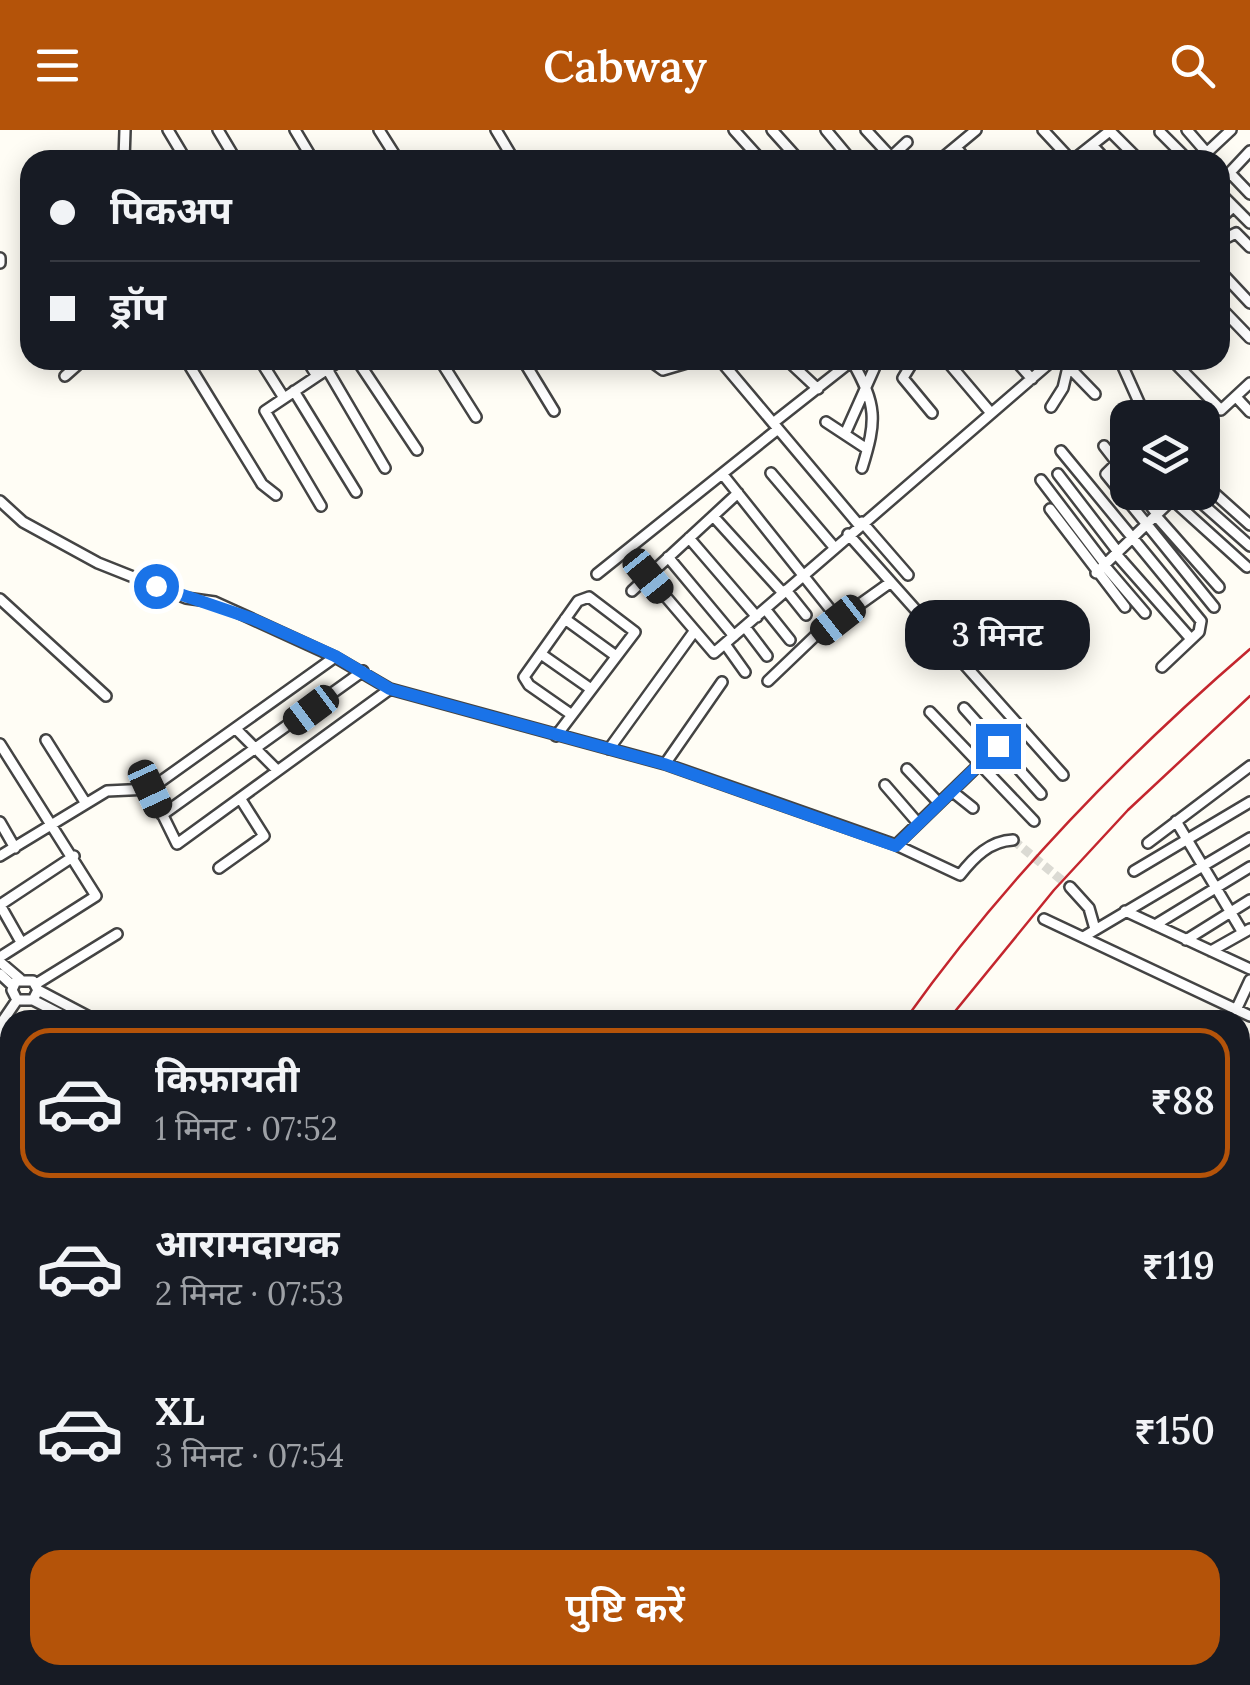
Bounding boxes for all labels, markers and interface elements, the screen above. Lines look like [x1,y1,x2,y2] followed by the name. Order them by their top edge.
[543,37,707,94] text: Cabway
[30,38,85,93] icon: menu
[1165,38,1220,93] icon: search
[110,186,232,234] text: पिकअप
[110,282,166,330] text: ड्रॉप
[1110,400,1220,510] map controls
[1110,400,1220,510] button: layers
[617,543,679,609] car
[134,564,179,609] route start
[805,590,871,650] car
[906,601,1090,671] callout: 3 मिनट
[952,614,1043,655] text: 3 मिनट
[278,680,344,740] car
[976,724,1021,769] route end
[124,755,176,823] car
[155,1054,299,1102] text: किफ़ायती
[35,1058,125,1148] icon: car
[1150,1076,1215,1124] text: ₹88
[155,1108,338,1149] text: 1 मिनट · 07:52
[155,1219,339,1267] text: आरामदायक
[35,1223,125,1313] icon: car
[1142,1241,1215,1289] text: ₹119
[155,1273,344,1314] text: 2 मिनट · 07:53
[155,1387,205,1435] text: XL
[35,1388,125,1478] icon: car
[1134,1406,1215,1454] text: ₹150
[155,1435,344,1476] text: 3 मिनट · 07:54
[30,1550,1220,1665] button: पुष्टि करें

